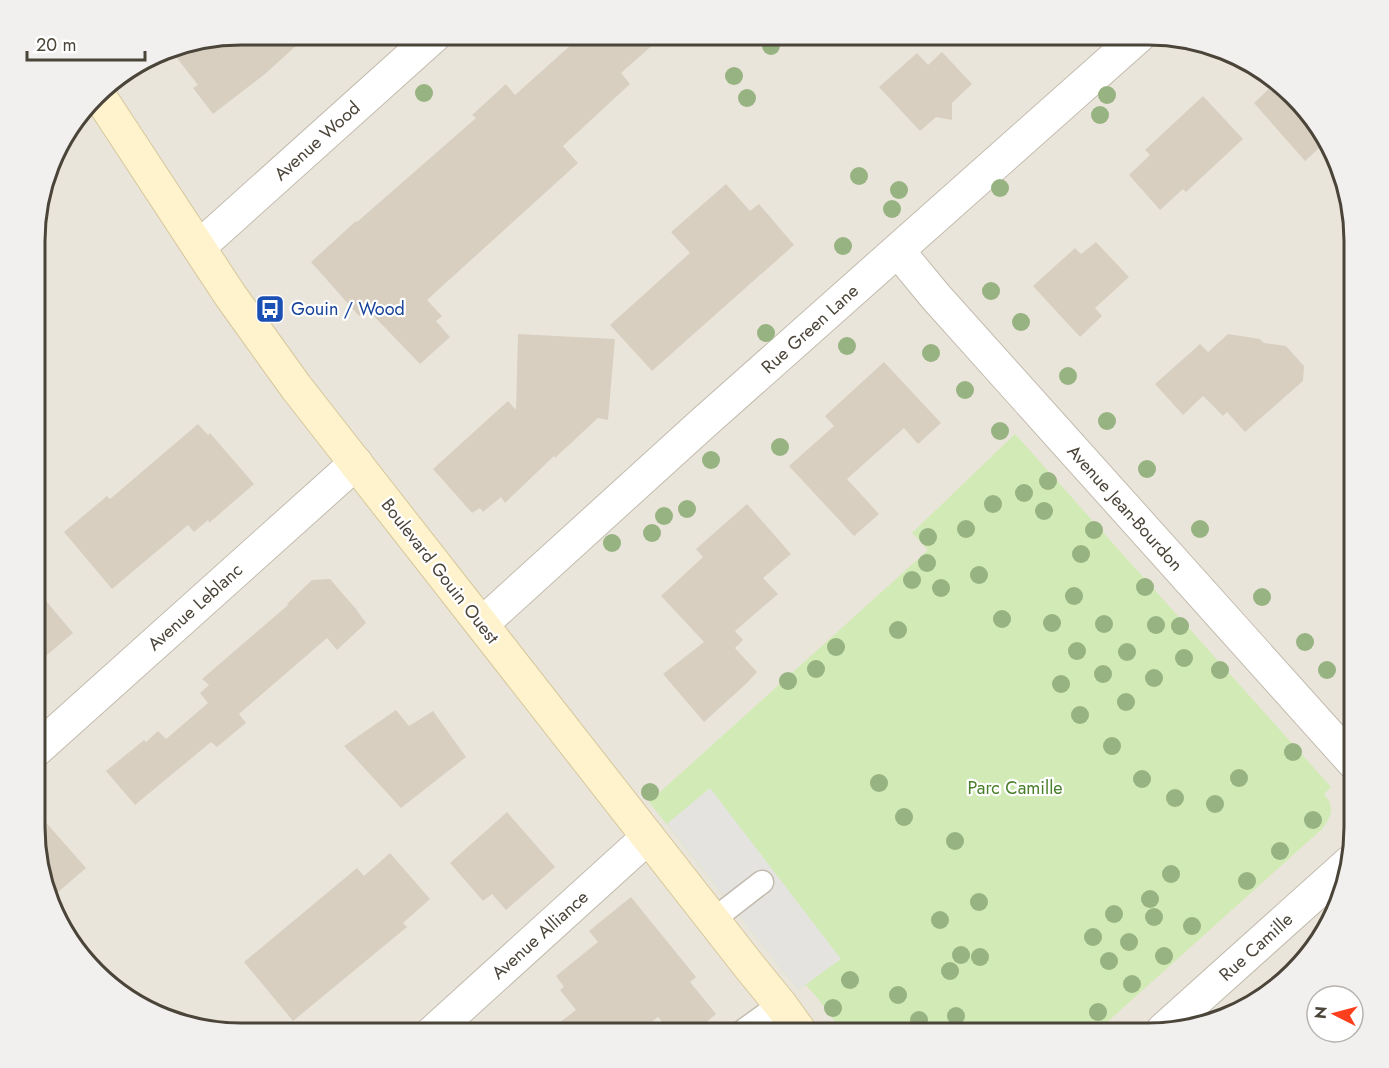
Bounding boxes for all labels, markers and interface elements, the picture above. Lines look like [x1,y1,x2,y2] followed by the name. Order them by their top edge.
[27,24,146,62] scale bar
[36,32,76,58] text: 20 m
[268,95,366,187] street label: Avenue Wood
[756,278,864,380] street label: Rue Green Lane
[254,293,286,325] bus stop icon: Gouin / Wood
[291,296,405,322] place label: Gouin / Wood
[1061,439,1189,577] street label: Avenue Jean-Bourdon
[375,493,505,650] street label: Boulevard Gouin Ouest
[142,557,248,657] street label: Avenue Leblanc
[967,775,1063,801] park label: Parc Camille
[486,884,594,986] street label: Avenue Alliance
[1213,907,1299,987] street label: Rue Camille
[1305,984,1365,1044] north arrow
[1308,1005,1333,1020] text: N

